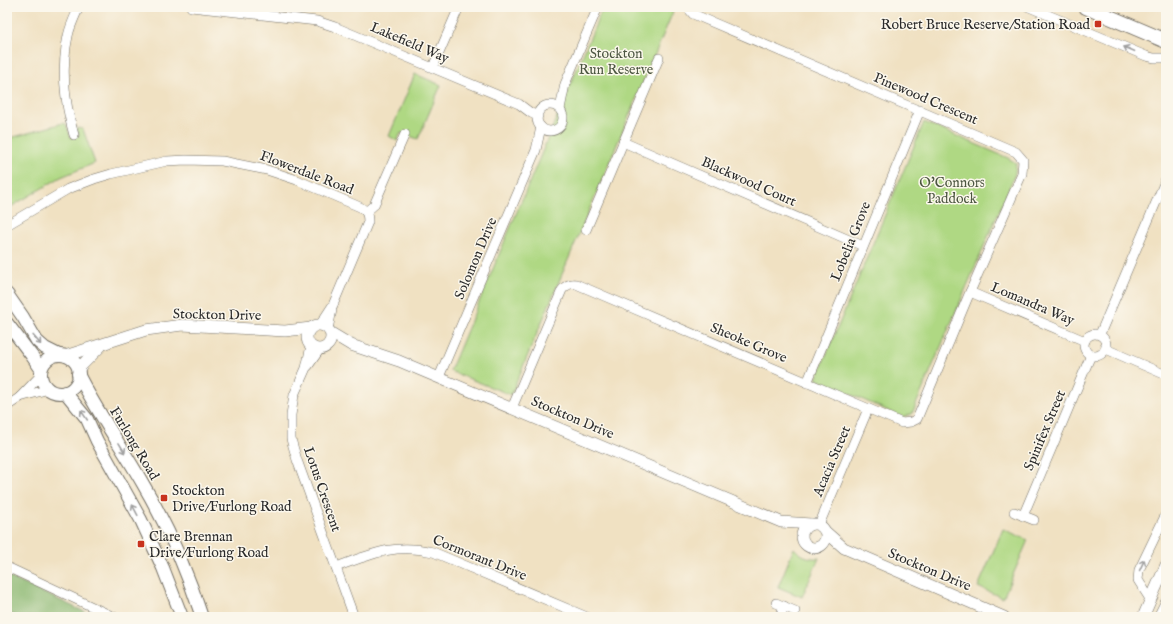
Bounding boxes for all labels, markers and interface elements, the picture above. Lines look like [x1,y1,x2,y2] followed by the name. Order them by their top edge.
[881,16,1091,34] place label: Robert Bruce Reserve/Station Road
[367,18,452,68] street label: Lakefield Way
[1093,19,1103,29] marker: Robert Bruce Reserve/Station Road
[579,45,654,79] park label: Stockton Run Reserve
[1123,45,1135,52] one-way arrow
[871,69,981,129] street label: Pinewood Crescent
[257,147,357,199] street label: Flowerdale Road
[698,153,799,211] street label: Blackwood Court
[919,174,985,208] park label: O'Connors Paddock
[827,198,875,284] street label: Lobelia Grove
[451,214,501,302] street label: Solomon Drive
[988,278,1077,330] street label: Lomandra Way
[173,305,262,325] street label: Stockton Drive
[708,319,790,367] street label: Sheoke Grove
[32,334,41,345] one-way arrow
[1020,387,1070,473] street label: Spinifex Street
[528,392,617,444] street label: Stockton Drive
[105,404,163,484] street label: Furlong Road
[80,409,88,420] one-way arrow
[809,423,855,500] street label: Acacia Street
[119,442,127,454] one-way arrow
[299,444,345,534] street label: Lotus Crescent
[172,482,292,516] place label: Stockton Drive/Furlong Road
[159,493,169,503] marker: Stockton Drive/Furlong Road
[131,504,139,516] one-way arrow
[149,528,269,562] place label: Clare Brennan Drive/Furlong Road
[430,531,530,585] street label: Cormorant Drive
[136,539,146,549] marker: Clare Brennan Drive/Furlong Road
[885,544,974,596] street label: Stockton Drive
[1139,559,1146,571] one-way arrow

